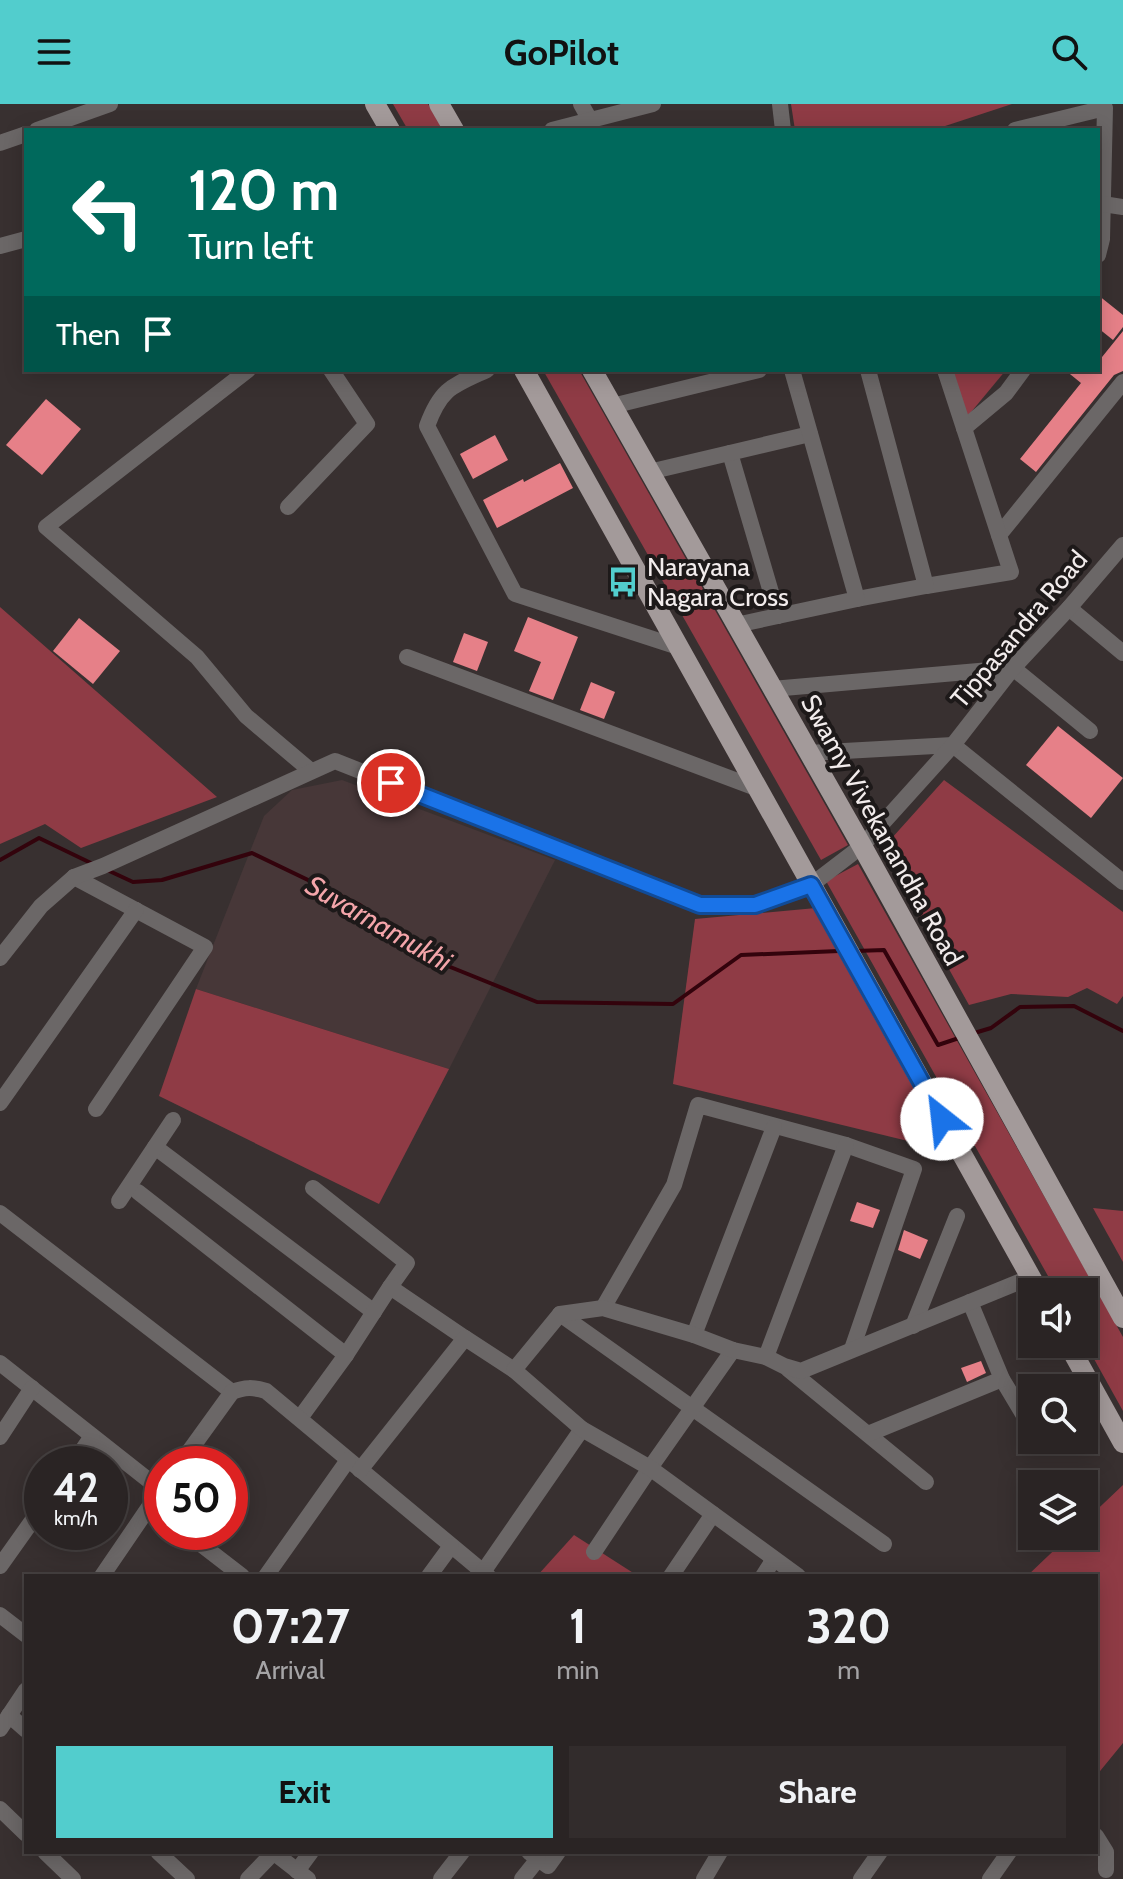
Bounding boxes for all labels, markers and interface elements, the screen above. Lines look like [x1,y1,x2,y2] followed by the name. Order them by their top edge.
[32,30,76,74] icon: menu
[504,30,619,74] text: GoPilot
[1047,30,1091,74] icon: search
[188,156,339,224] text: 120 m
[56,160,160,264] icon: left
[188,224,313,268] text: Turn left
[136,312,180,356] icon: arrive
[56,316,120,353] text: Then
[944,544,1094,714] street label: Tippasandra Road
[647,551,789,613] place label: Narayana Nagara Cross
[606,565,640,599] bus stop icon: Narayana Nagara Cross
[794,689,970,971] street label: Swamy Vivekanandha Road
[357,749,425,817] pin
[369,761,413,805] icon: arrive
[300,868,459,979] water label: Suvarnamukhi
[900,1077,984,1161] position arrow
[1018,1278,1098,1550] map controls
[1018,1278,1098,1358] button: sound
[1018,1374,1098,1454] button: search
[144,1446,248,1550] speed limit sign: 50
[53,1463,99,1512] text: 42
[1018,1470,1098,1550] button: layers
[54,1506,98,1530] text: km/h
[231,1597,350,1655] text: 07:27
[569,1597,587,1655] text: 1
[806,1597,891,1655] text: 320
[256,1654,325,1686] text: Arrival
[556,1654,599,1686] text: min
[837,1654,860,1686] text: m
[56,1746,553,1838] button: Exit
[569,1746,1066,1838] button: Share

